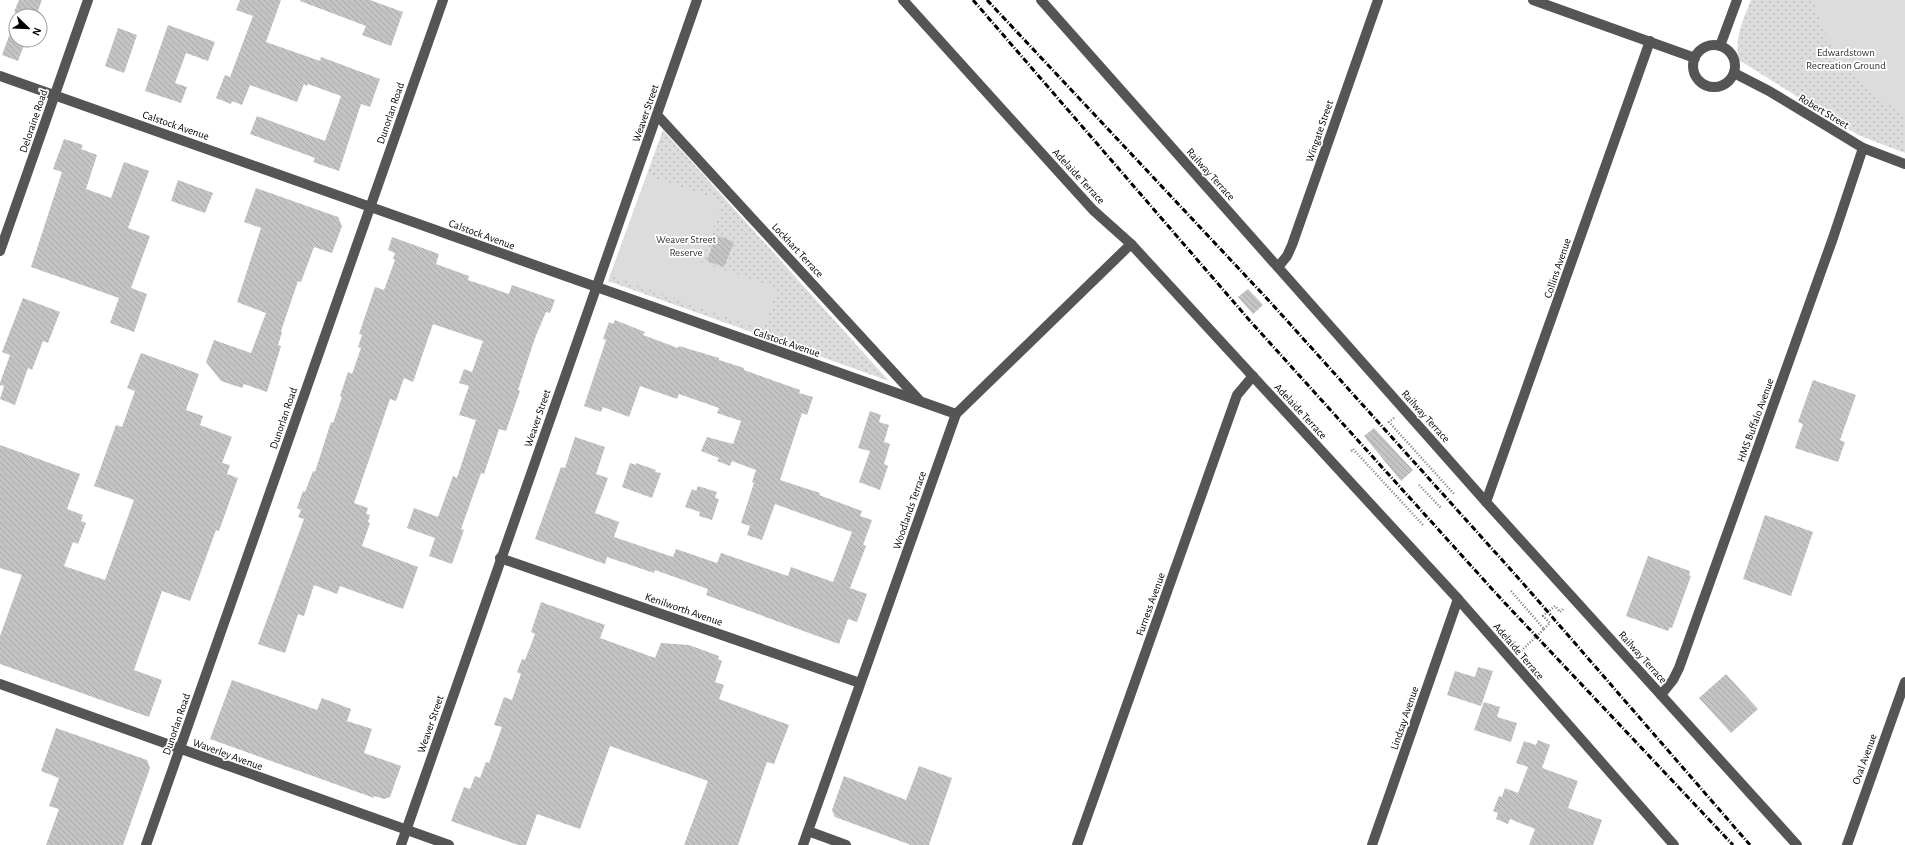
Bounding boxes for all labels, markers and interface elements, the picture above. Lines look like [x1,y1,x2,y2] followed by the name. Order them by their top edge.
[8,8,48,48] north arrow
[30,26,43,37] text: N
[1806,47,1886,71] park label: Edwardstown Recreation Ground
[375,81,406,145] street label: Dunorlan Road
[630,82,661,143] street label: Weaver Street
[18,88,49,154] street label: Deloraine Road
[1797,92,1851,131] street label: Robert Street
[1304,98,1335,163] street label: Wingate Street
[141,109,210,142] street label: Calstock Avenue
[1184,146,1237,203] street label: Railway Terrace
[1050,147,1107,206] street label: Adelaide Terrace
[447,217,516,252] street label: Calstock Avenue
[770,221,825,280] street label: Lockhart Terrace
[656,234,717,258] park label: Weaver Street Reserve
[1542,237,1573,300] street label: Collins Avenue
[752,326,821,359] street label: Calstock Avenue
[1735,377,1776,464] street label: HMS Buffalo Avenue
[1272,382,1329,441] street label: Adelaide Terrace
[268,386,299,450] street label: Dunorlan Road
[522,387,553,448] street label: Weaver Street
[1399,388,1452,445] street label: Railway Terrace
[891,470,928,551] street label: Woodlands Terrace
[1134,571,1167,637] street label: Furness Avenue
[644,591,724,628] street label: Kenilworth Avenue
[1491,621,1546,682] street label: Adelaide Terrace
[1616,629,1669,686] street label: Railway Terrace
[1388,685,1420,751] street label: Lindsay Avenue
[161,692,192,756] street label: Dunorlan Road
[415,693,446,754] street label: Weaver Street
[1850,732,1879,786] street label: Oval Avenue
[191,737,264,772] street label: Waverley Avenue

